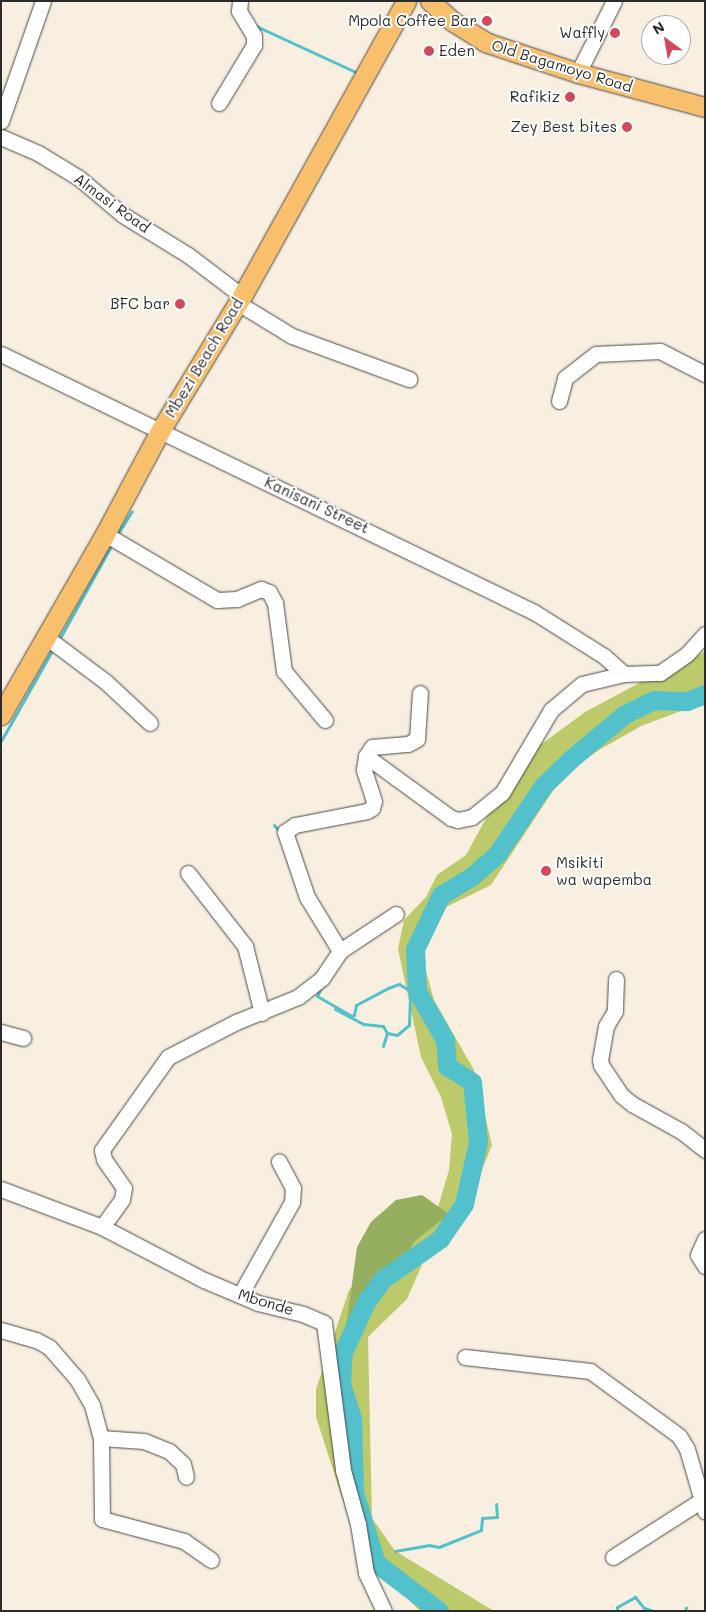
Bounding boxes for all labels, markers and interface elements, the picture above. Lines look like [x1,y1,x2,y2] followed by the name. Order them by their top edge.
[348,12,477,30] place label: Mpola Coffee Bar
[481,15,493,27] marker: Mpola Coffee Bar
[641,15,691,65] north arrow
[649,17,668,39] text: N
[559,24,605,42] place label: Waffly
[609,27,621,39] marker: Waffly
[489,36,635,96] street label: Old Bagamoyo Road
[439,42,475,60] place label: Eden
[423,45,435,57] marker: Eden
[510,88,560,106] place label: Rafikiz
[564,91,576,103] marker: Rafikiz
[510,118,617,136] place label: Zey Best bites
[621,121,633,133] marker: Zey Best bites
[71,169,153,237] street label: Almasi Road
[110,295,170,313] place label: BFC bar
[161,295,247,421] street label: Mbezi Beach Road
[174,298,186,310] marker: BFC bar
[262,473,372,537] street label: Kanisani Street
[556,853,652,888] place label: Msikiti wa wapemba
[540,865,552,877] marker: Msikiti wa wapemba
[236,1285,296,1319] street label: Mbonde

